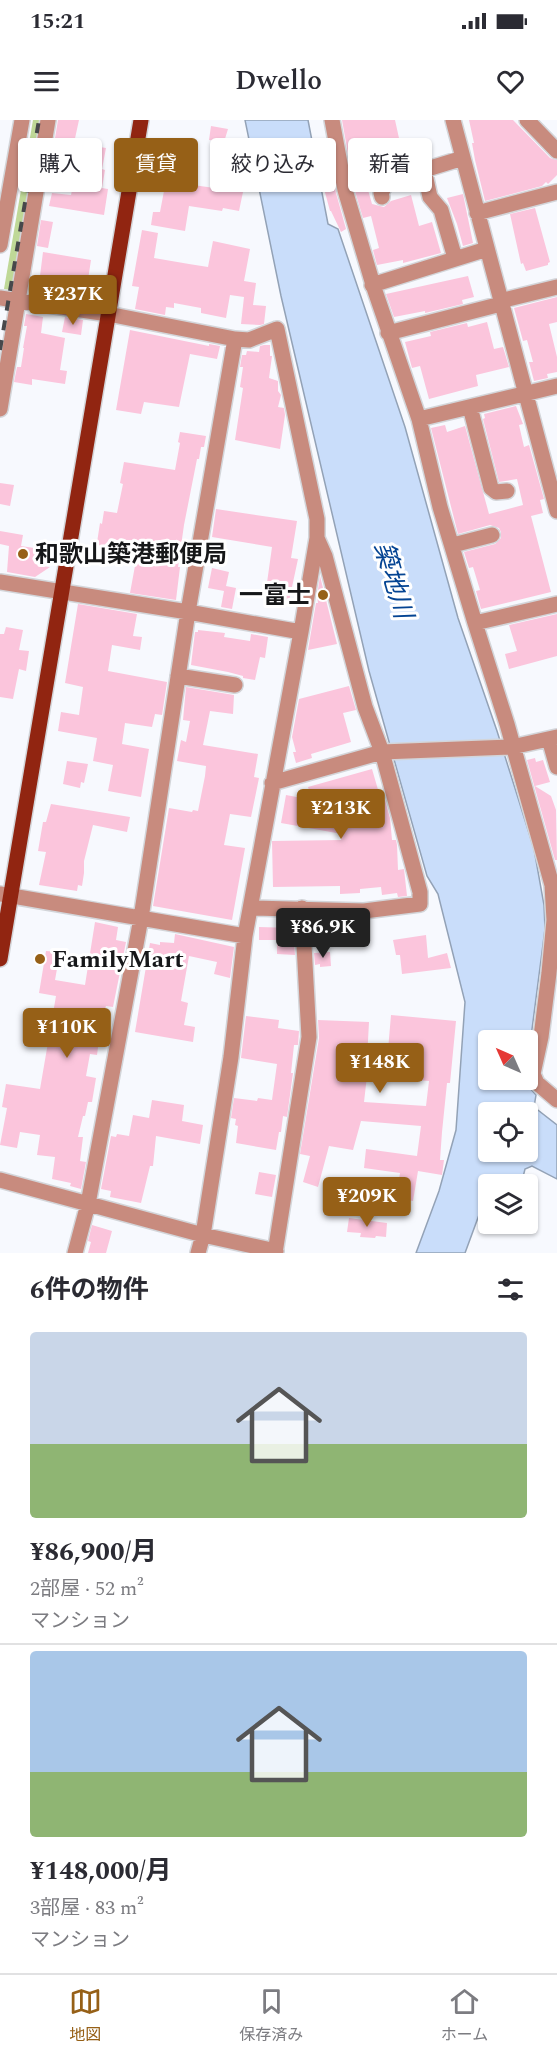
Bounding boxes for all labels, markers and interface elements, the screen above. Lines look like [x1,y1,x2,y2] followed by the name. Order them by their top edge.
[30,5,85,38] text: 15:21
[235,60,322,102] text: Dwello
[30,65,63,98] icon: menu
[494,65,527,98] icon: heart
[18,138,102,192] chip: 購入
[114,138,198,192] chip: 賃貸
[210,138,336,192] chip: 絞り込み
[348,138,432,192] chip: 新着
[31,275,115,326] pin: ¥237K
[43,279,103,309] text: ¥237K
[35,537,227,573] place label: 和歌山築港郵便局
[363,537,424,626] water label: 築地川
[16,547,30,561] marker: 和歌山築港郵便局
[239,578,311,614] place label: 一富士
[316,588,330,602] marker: 一富士
[299,789,383,840] pin: ¥213K
[311,793,371,823] text: ¥213K
[274,908,372,959] pin: ¥86.9K
[290,912,356,942] text: ¥86.9K
[52,942,184,978] place label: FamilyMart
[33,952,47,966] marker: FamilyMart
[25,1008,109,1059] pin: ¥110K
[37,1012,97,1042] text: ¥110K
[478,1030,538,1090] north arrow
[478,1030,538,1234] map controls
[338,1043,422,1094] pin: ¥148K
[350,1047,410,1077] text: ¥148K
[478,1102,538,1162] button: locate
[478,1174,538,1234] button: layers
[325,1177,409,1228] pin: ¥209K
[337,1181,397,1211] text: ¥209K
[30,1270,149,1310] text: 6件の物件
[494,1273,527,1306] icon: filters
[225,1371,333,1479] icon: home
[30,1532,157,1572] text: ¥86,900/月
[30,1574,144,1604] text: 2部屋 · 52 m²
[30,1606,130,1636] text: マンション
[225,1690,333,1798] icon: home
[30,1851,172,1891] text: ¥148,000/月
[30,1893,144,1923] text: 3部屋 · 83 m²
[30,1925,130,1955] text: マンション
[69,1985,102,2047] tab: 地図
[239,1985,303,2047] tab: 保存済み
[441,1985,488,2047] tab: ホーム

